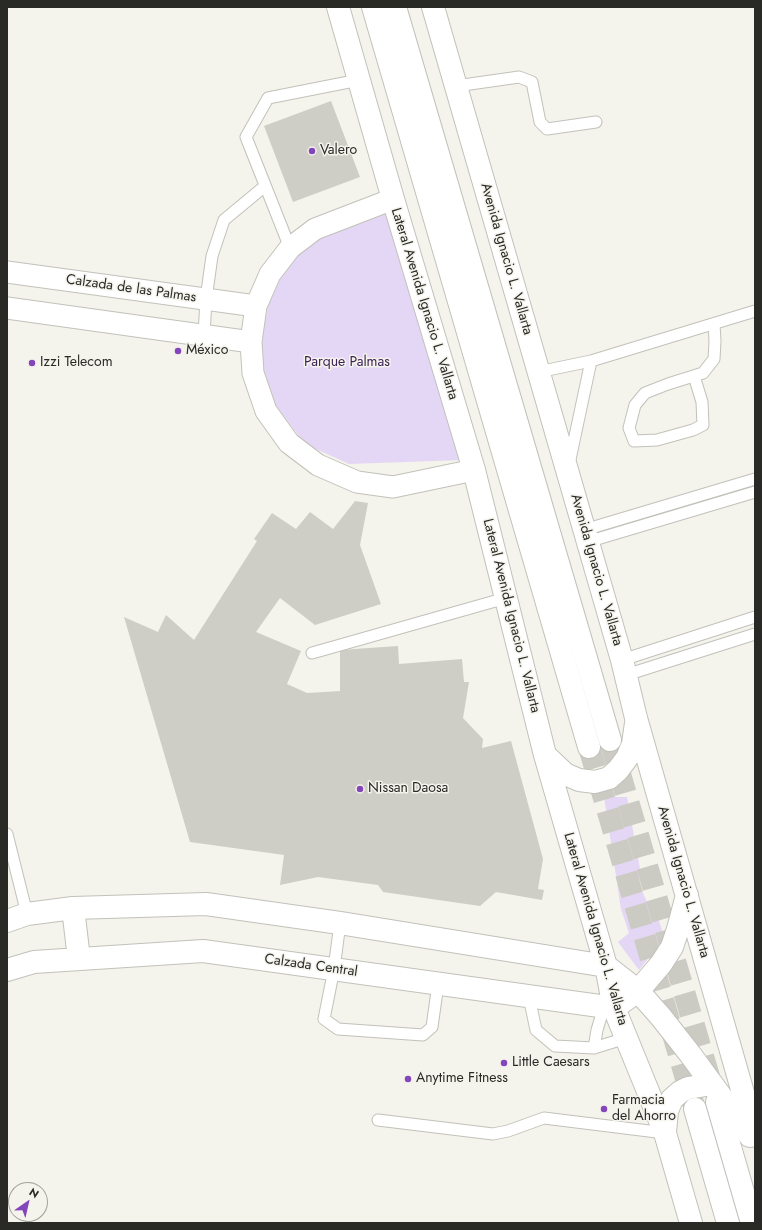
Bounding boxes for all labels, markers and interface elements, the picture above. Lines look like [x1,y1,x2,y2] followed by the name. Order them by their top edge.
[320,143,357,159] place label: Valero
[307,146,317,156] marker: Valero
[476,181,536,337] street label: Avenida Ignacio L. Vallarta
[387,206,461,402] street label: Lateral Avenida Ignacio L. Vallarta
[65,272,197,306] street label: Calzada de las Palmas
[186,343,228,359] place label: México
[173,346,183,356] marker: México
[40,355,113,371] place label: Izzi Telecom
[304,355,390,371] park label: Parque Palmas
[27,358,37,368] marker: Izzi Telecom
[566,492,626,648] street label: Avenida Ignacio L. Vallarta
[479,517,543,715] street label: Lateral Avenida Ignacio L. Vallarta
[368,781,448,797] place label: Nissan Daosa
[355,784,365,794] marker: Nissan Daosa
[653,804,713,960] street label: Avenida Ignacio L. Vallarta
[559,831,631,1027] street label: Lateral Avenida Ignacio L. Vallarta
[263,951,359,981] street label: Calzada Central
[512,1055,590,1071] place label: Little Caesars
[499,1058,509,1068] marker: Little Caesars
[416,1071,508,1087] place label: Anytime Fitness
[403,1074,413,1084] marker: Anytime Fitness
[612,1093,676,1126] place label: Farmacia del Ahorro
[599,1104,609,1114] marker: Farmacia del Ahorro
[8,1182,48,1222] north arrow
[26,1184,42,1202] text: N

